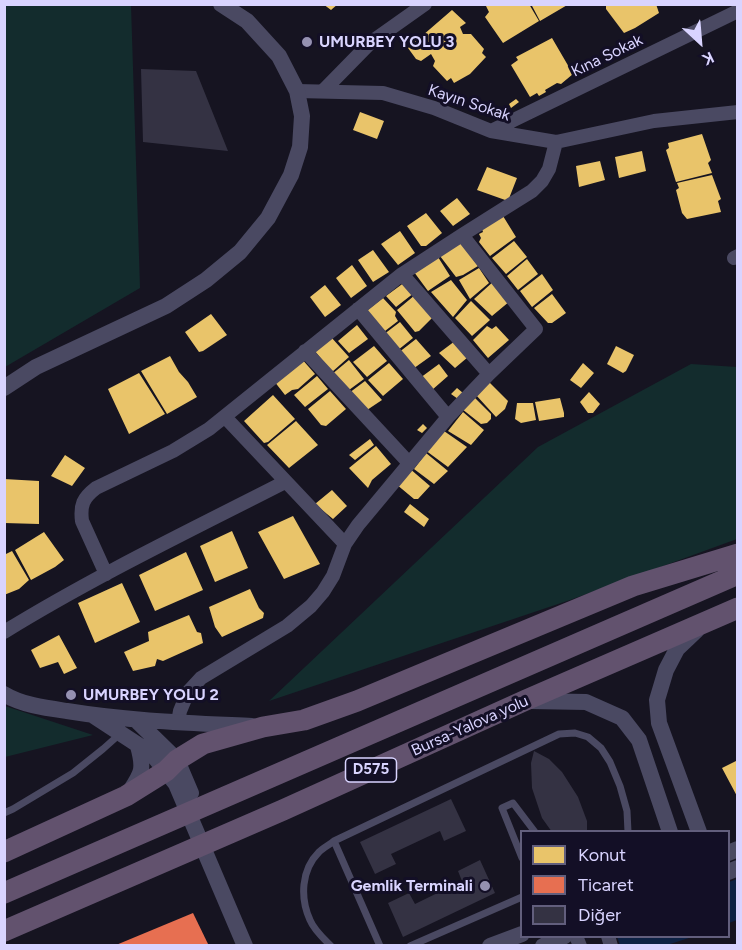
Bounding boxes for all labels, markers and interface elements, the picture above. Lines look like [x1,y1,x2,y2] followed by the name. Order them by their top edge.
[670,12,730,72] north arrow
[568,30,646,82] street label: Kına Sokak
[319,32,454,52] place label: UMURBEY YOLU 3
[300,35,314,49] marker: UMURBEY YOLU 3
[699,48,717,70] text: K
[425,81,513,125] street label: Kayın Sokak
[83,685,219,705] place label: UMURBEY YOLU 2
[64,688,78,702] marker: UMURBEY YOLU 2
[409,692,531,760] street label: Bursa-Yalova yolu
[346,758,397,782] road number: D575
[520,830,730,938] legend
[578,844,626,866] text: Konut
[578,874,634,896] text: Ticaret
[351,876,473,896] place label: Gemlik Terminali
[478,879,492,893] marker: Gemlik Terminali
[578,904,621,926] text: Diğer

